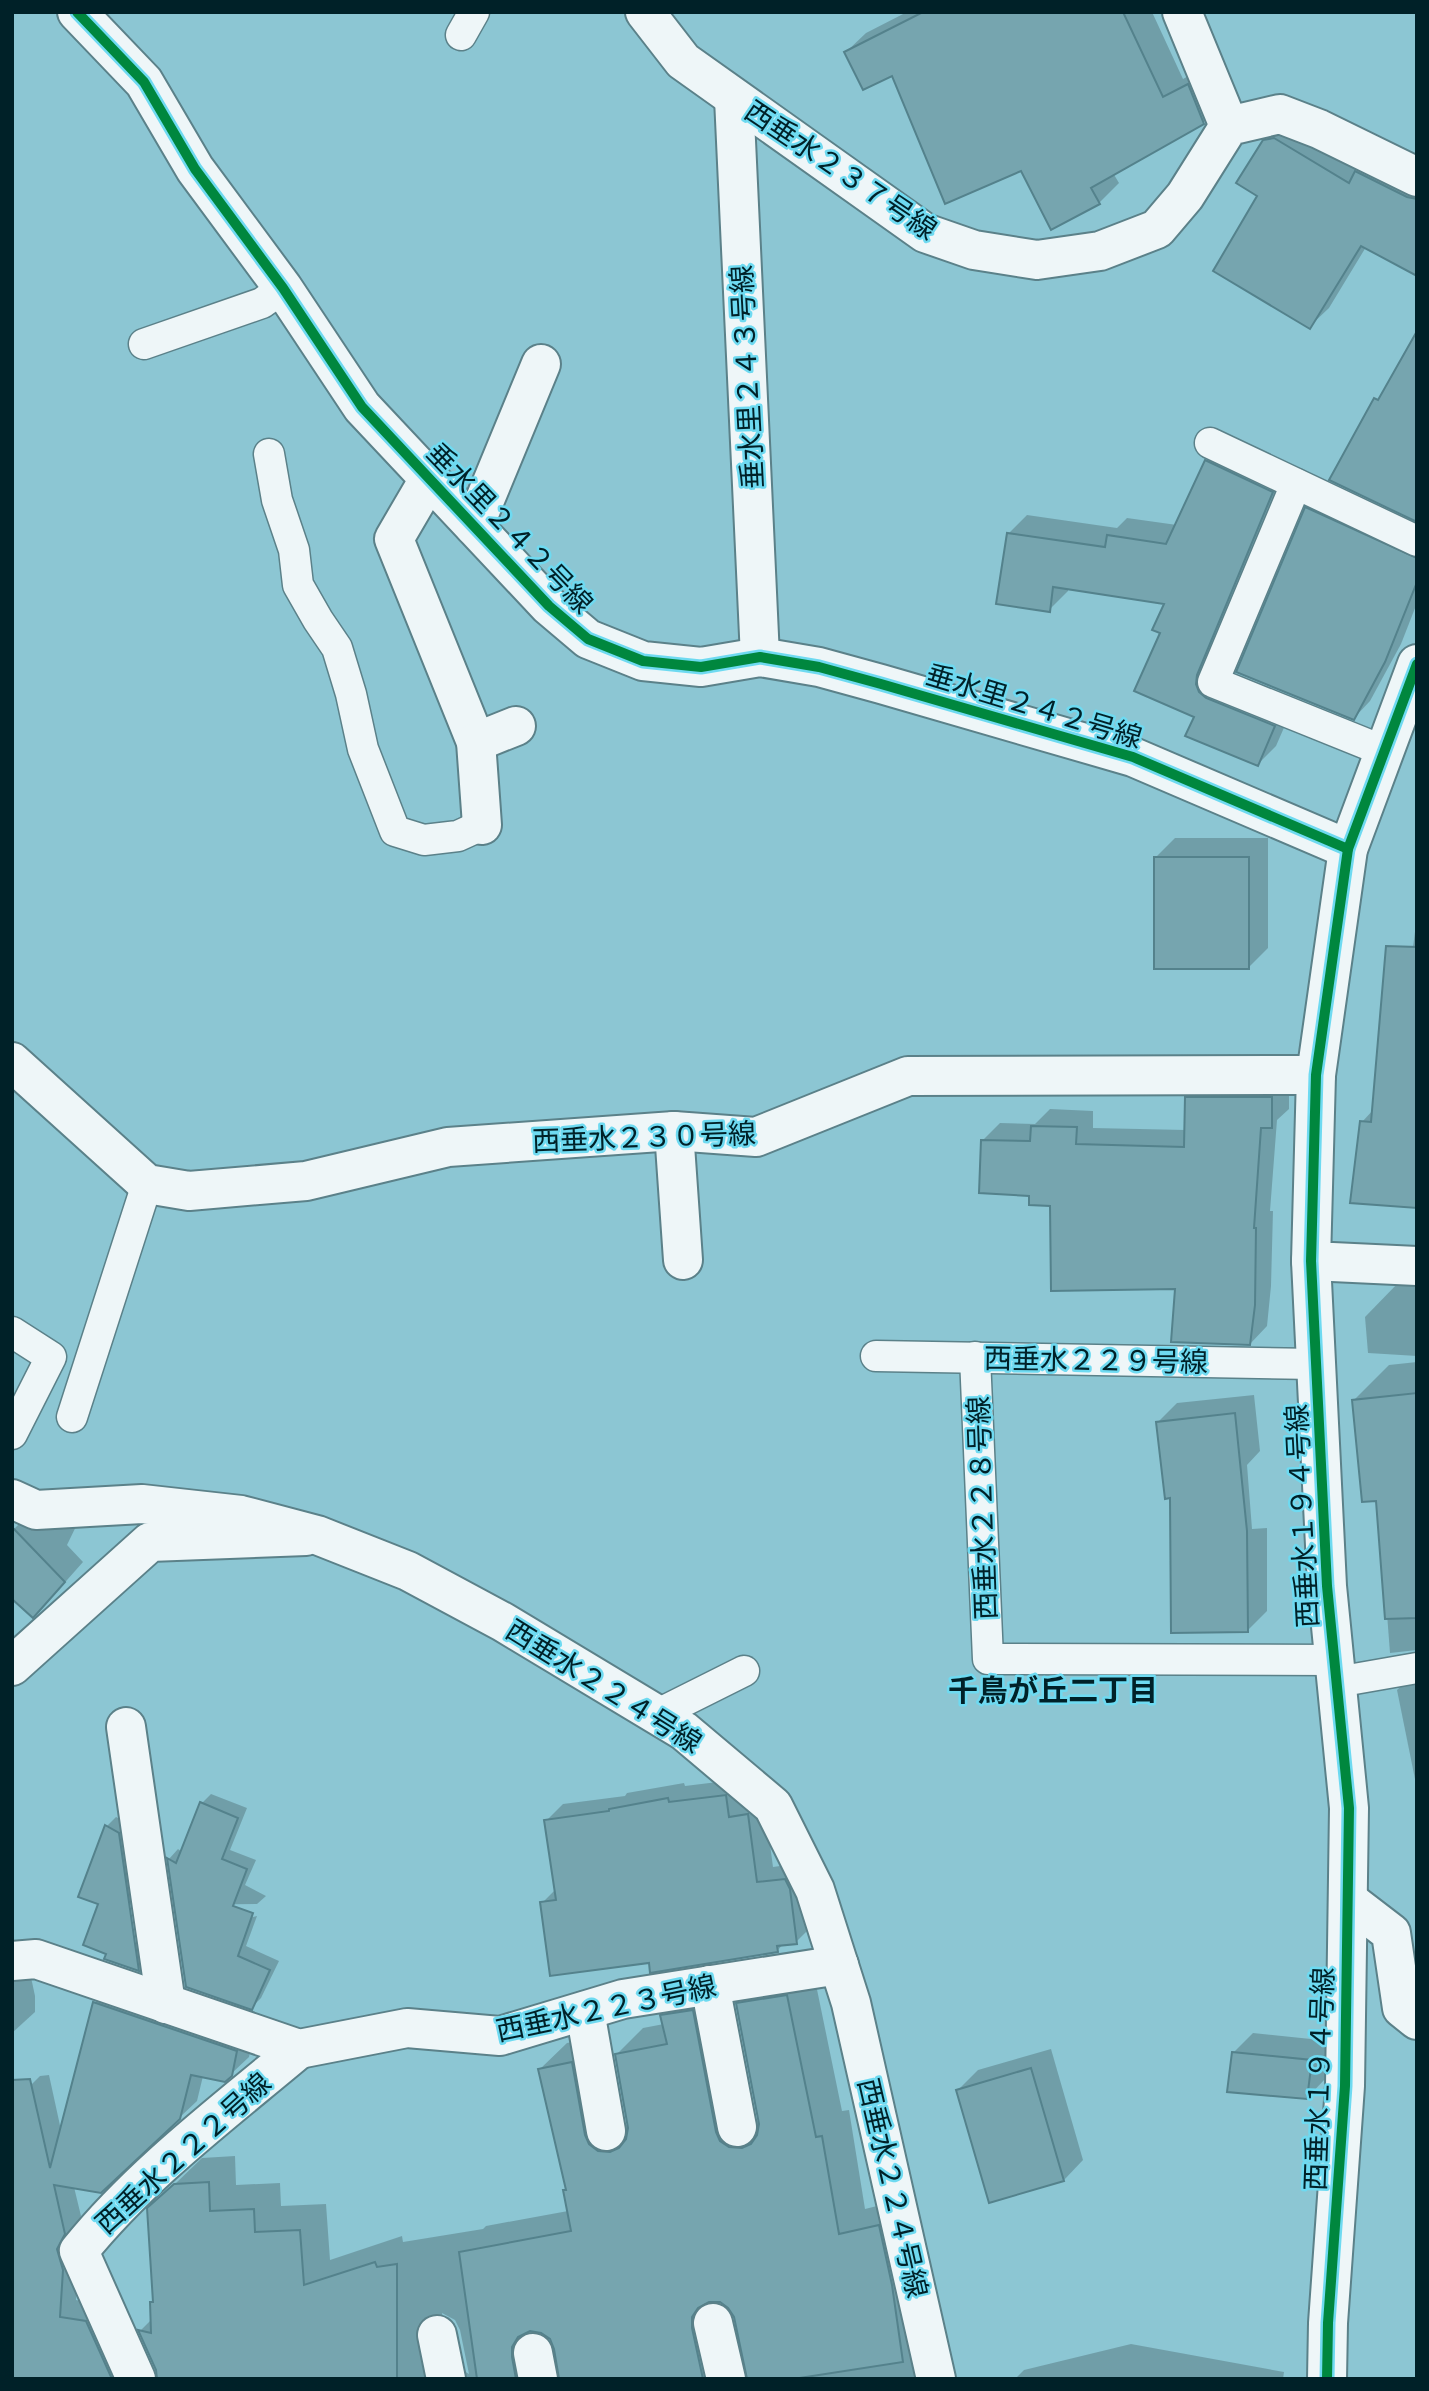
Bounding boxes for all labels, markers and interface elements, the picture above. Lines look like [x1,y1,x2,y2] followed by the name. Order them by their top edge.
[739,96,942,246] street label: 西垂水２３７号線
[727,264,769,490] street label: 垂水里２４３号線
[421,438,598,620] street label: 垂水里２４２号線
[922,660,1145,754] street label: 垂水里２４２号線
[532,1119,756,1157] street label: 西垂水２３０号線
[984,1344,1208,1378] street label: 西垂水２２９号線
[964,1396,1002,1620] street label: 西垂水２２８号線
[1282,1403,1324,1629] street label: 西垂水１９４号線
[501,1615,706,1759] street label: 西垂水２２４号線
[948,1675,1158,1707] district label: 千鳥が丘二丁目
[1301,1967,1339,2191] street label: 西垂水１９４号線
[494,1971,719,2047] street label: 西垂水２２３号線
[90,2068,277,2240] street label: 西垂水２２２号線
[852,2076,932,2301] street label: 西垂水２２４号線

